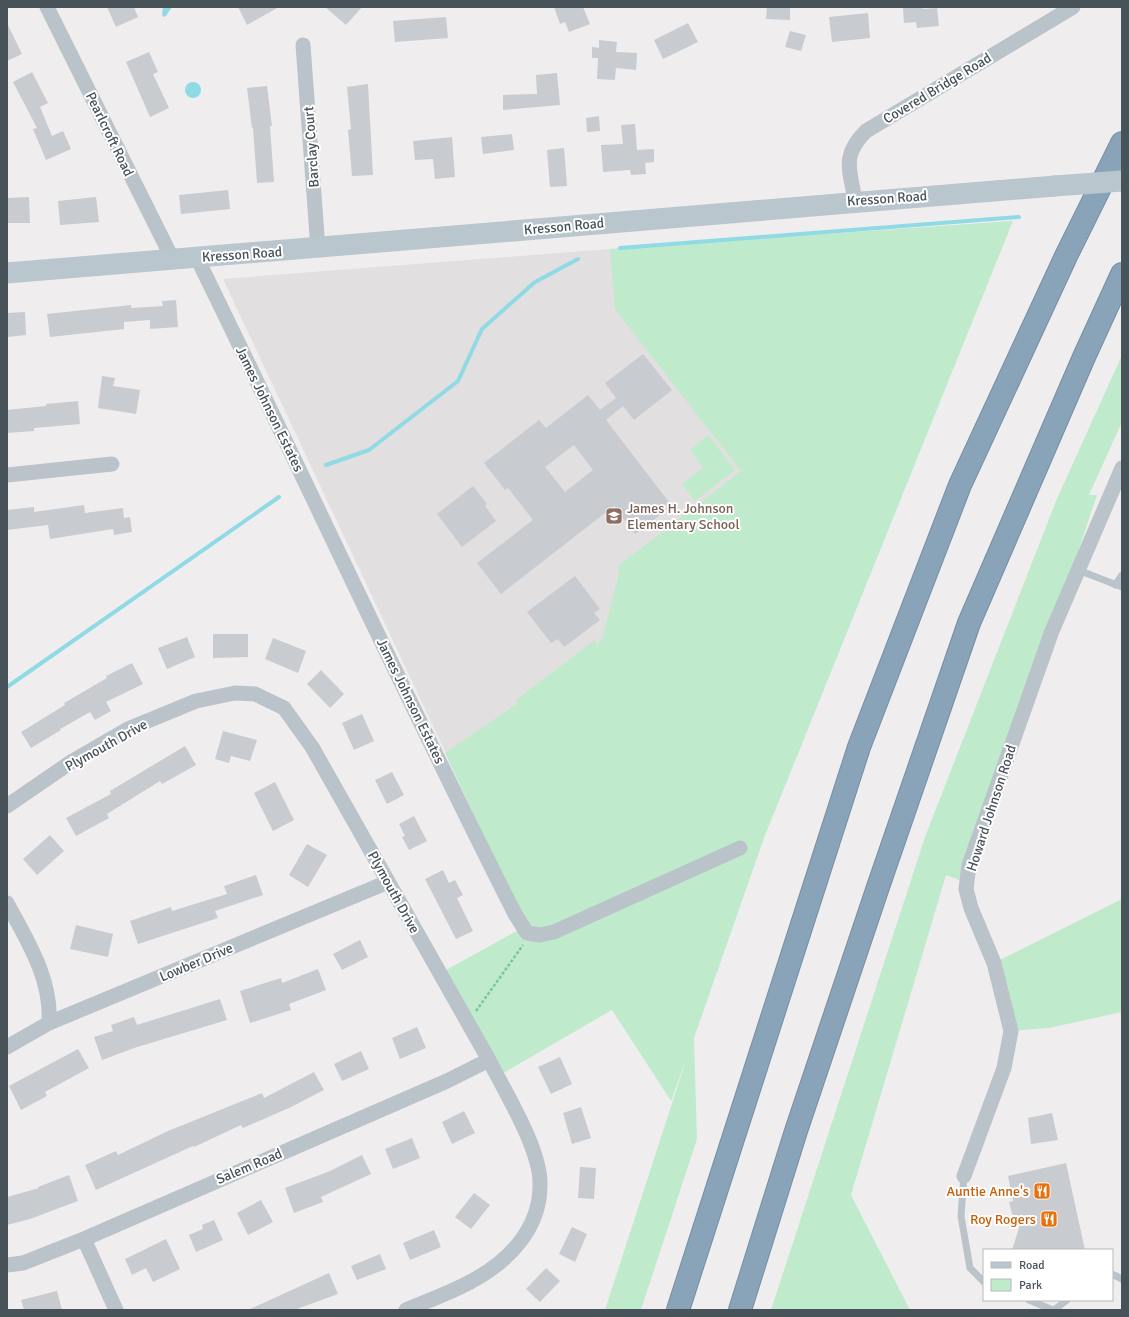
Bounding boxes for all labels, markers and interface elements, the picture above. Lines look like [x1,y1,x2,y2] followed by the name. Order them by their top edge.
[880,49,995,127] street label: Covered Bridge Road
[82,89,137,179] street label: Pearlcroft Road
[300,106,323,188] street label: Barclay Court
[846,187,928,210] street label: Kresson Road
[523,215,605,238] street label: Kresson Road
[201,243,283,266] street label: Kresson Road
[232,344,307,475] street label: James Johnson Estates
[627,500,740,533] place label: James H. Johnson Elementary School
[604,506,624,526] school or university icon: James H. Johnson Elementary School
[373,636,448,767] street label: James Johnson Estates
[62,716,150,775] street label: Plymouth Drive
[963,743,1020,874] street label: Howard Johnson Road
[364,848,423,936] street label: Plymouth Drive
[157,939,235,986] street label: Lowber Drive
[214,1145,285,1188] street label: Salem Road
[1032,1181,1052,1201] restaurant icon: Auntie Anne's
[947,1183,1029,1200] place label: Auntie Anne's
[1039,1209,1059,1229] restaurant icon: Roy Rogers
[970,1211,1036,1228] place label: Roy Rogers
[983,1249,1113,1301] legend
[1019,1258,1045,1273] text: Road
[1019,1278,1042,1293] text: Park

